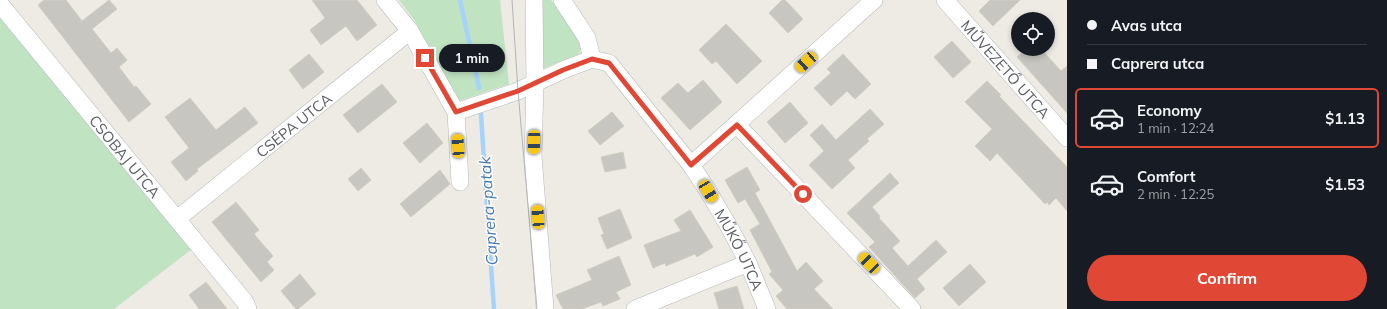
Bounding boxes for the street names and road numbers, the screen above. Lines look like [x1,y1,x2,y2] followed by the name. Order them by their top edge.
[957,16,1054,122] street label: MŰVEZETŐ UTCA
[252,88,336,161] street label: CSÉPA UTCA
[85,111,165,201] street label: CSOBAJ UTCA
[711,205,768,293] street label: MŰKŐ UTCA

